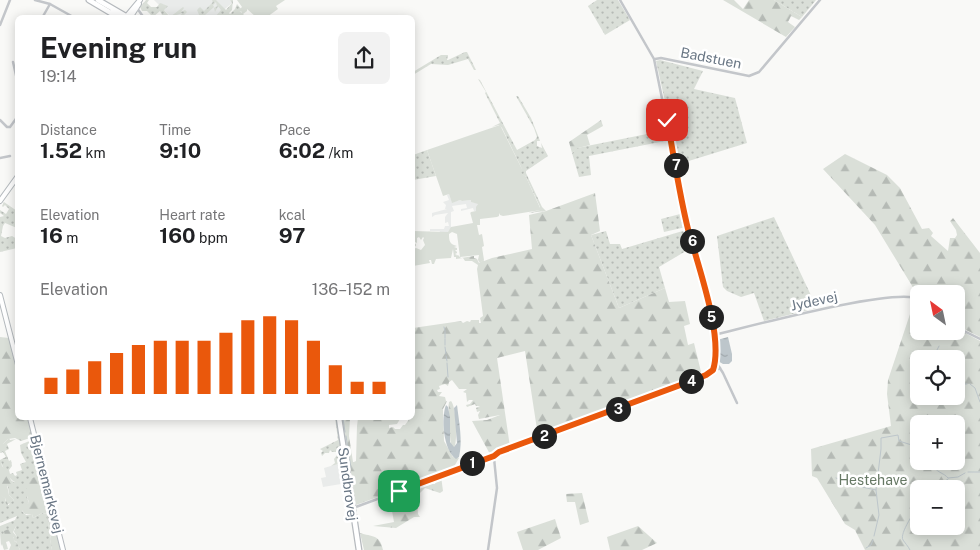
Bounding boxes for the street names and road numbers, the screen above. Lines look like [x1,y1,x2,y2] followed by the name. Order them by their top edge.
[679,44,743,72] street label: Badstuen
[789,288,839,314] street label: Jydevej
[27,433,67,535] street label: Bjernemarksvej
[335,446,361,522] street label: Sundbrovej

